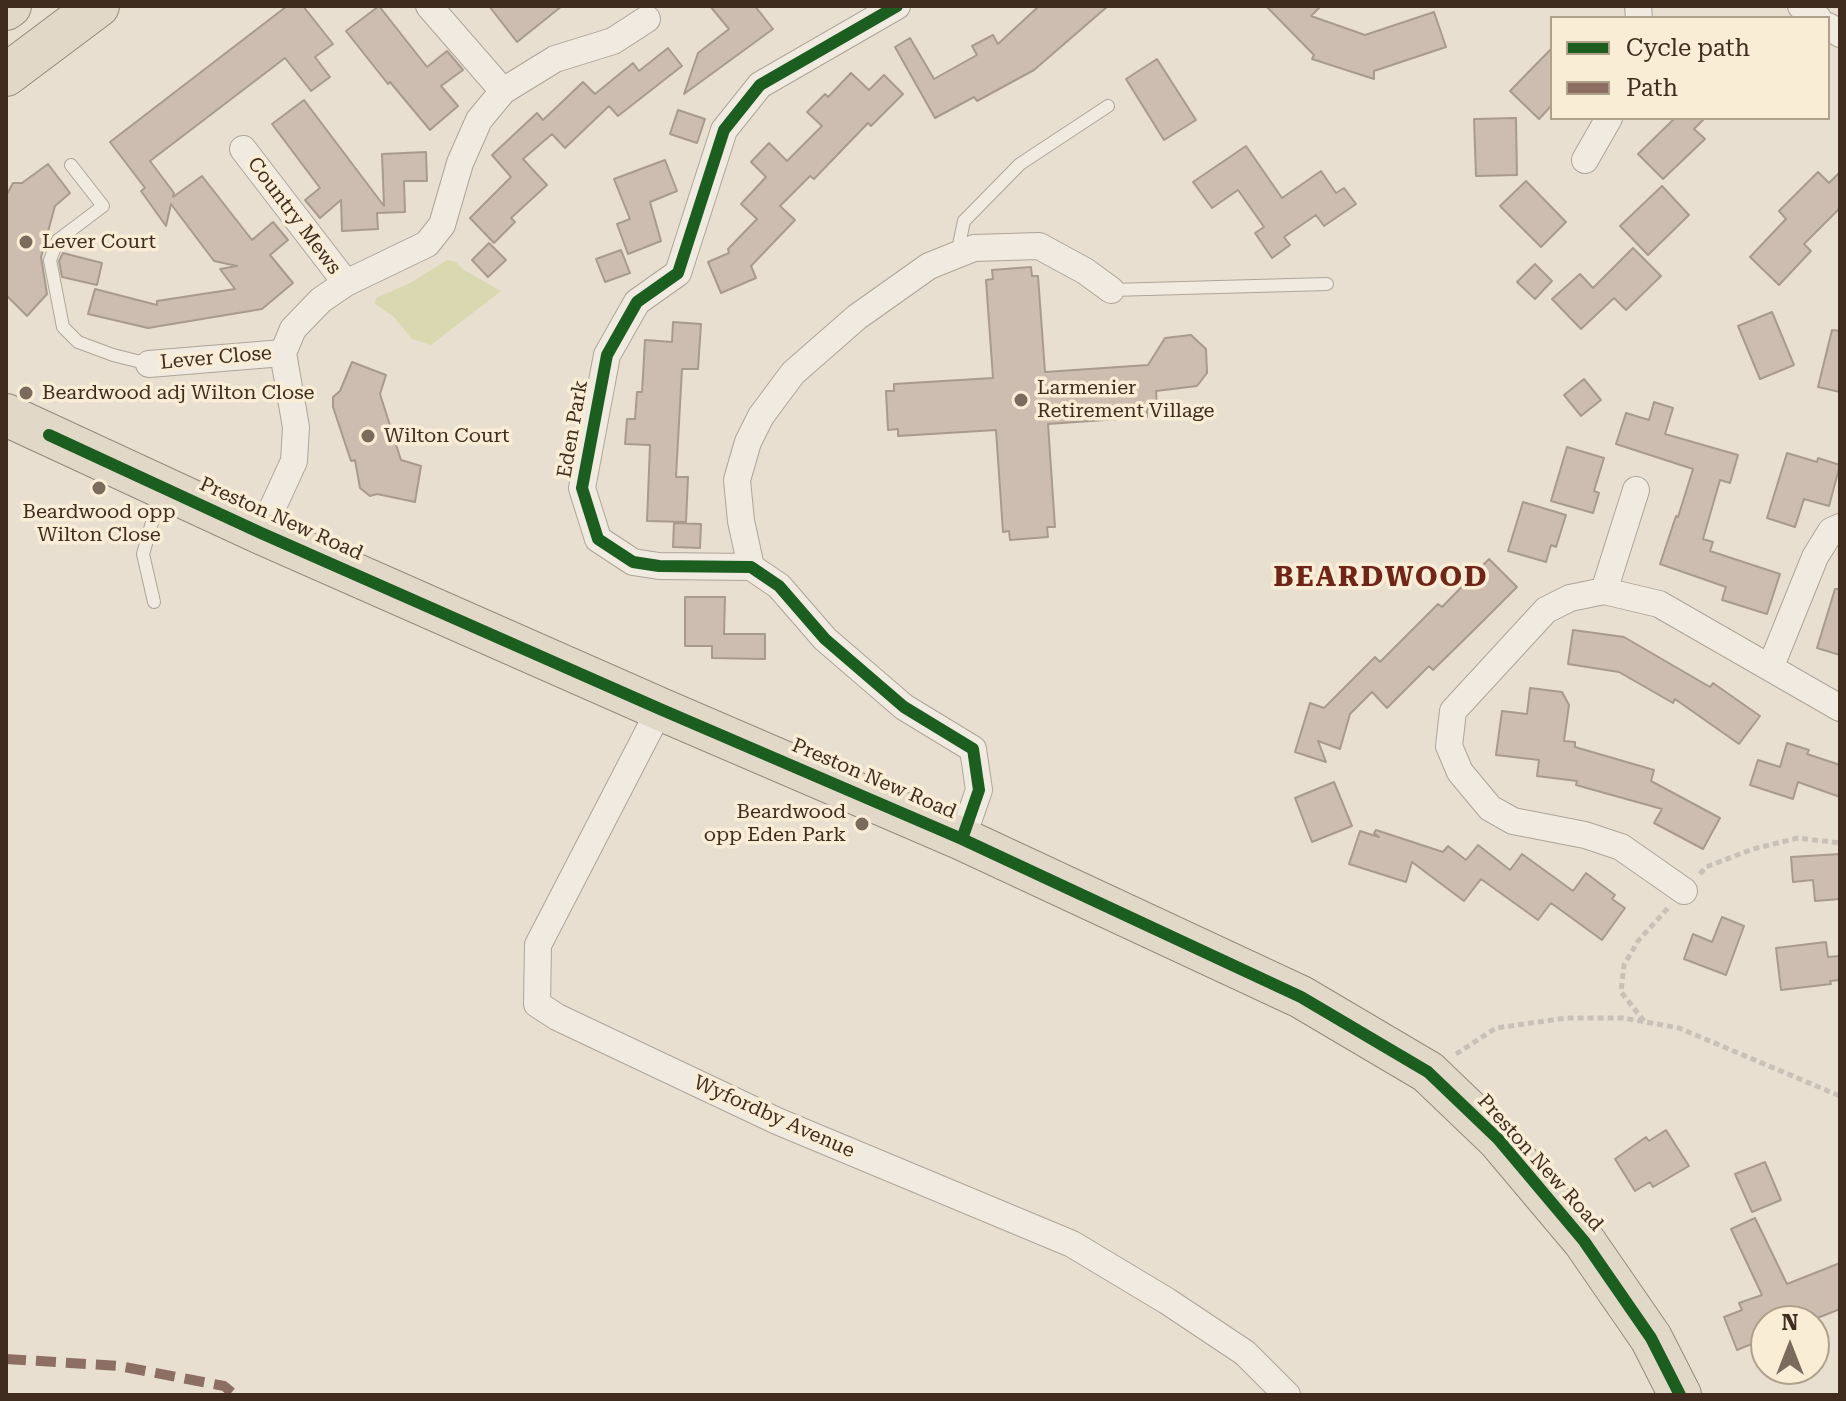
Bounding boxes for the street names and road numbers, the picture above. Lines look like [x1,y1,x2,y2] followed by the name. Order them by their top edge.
[242,153,346,279] street label: Country Mews
[159,341,273,375] street label: Lever Close
[553,378,593,480] street label: Eden Park
[196,472,366,566] street label: Preston New Road
[788,734,960,824] street label: Preston New Road
[690,1071,858,1163] street label: Wyfordby Avenue
[1472,1089,1608,1237] street label: Preston New Road

